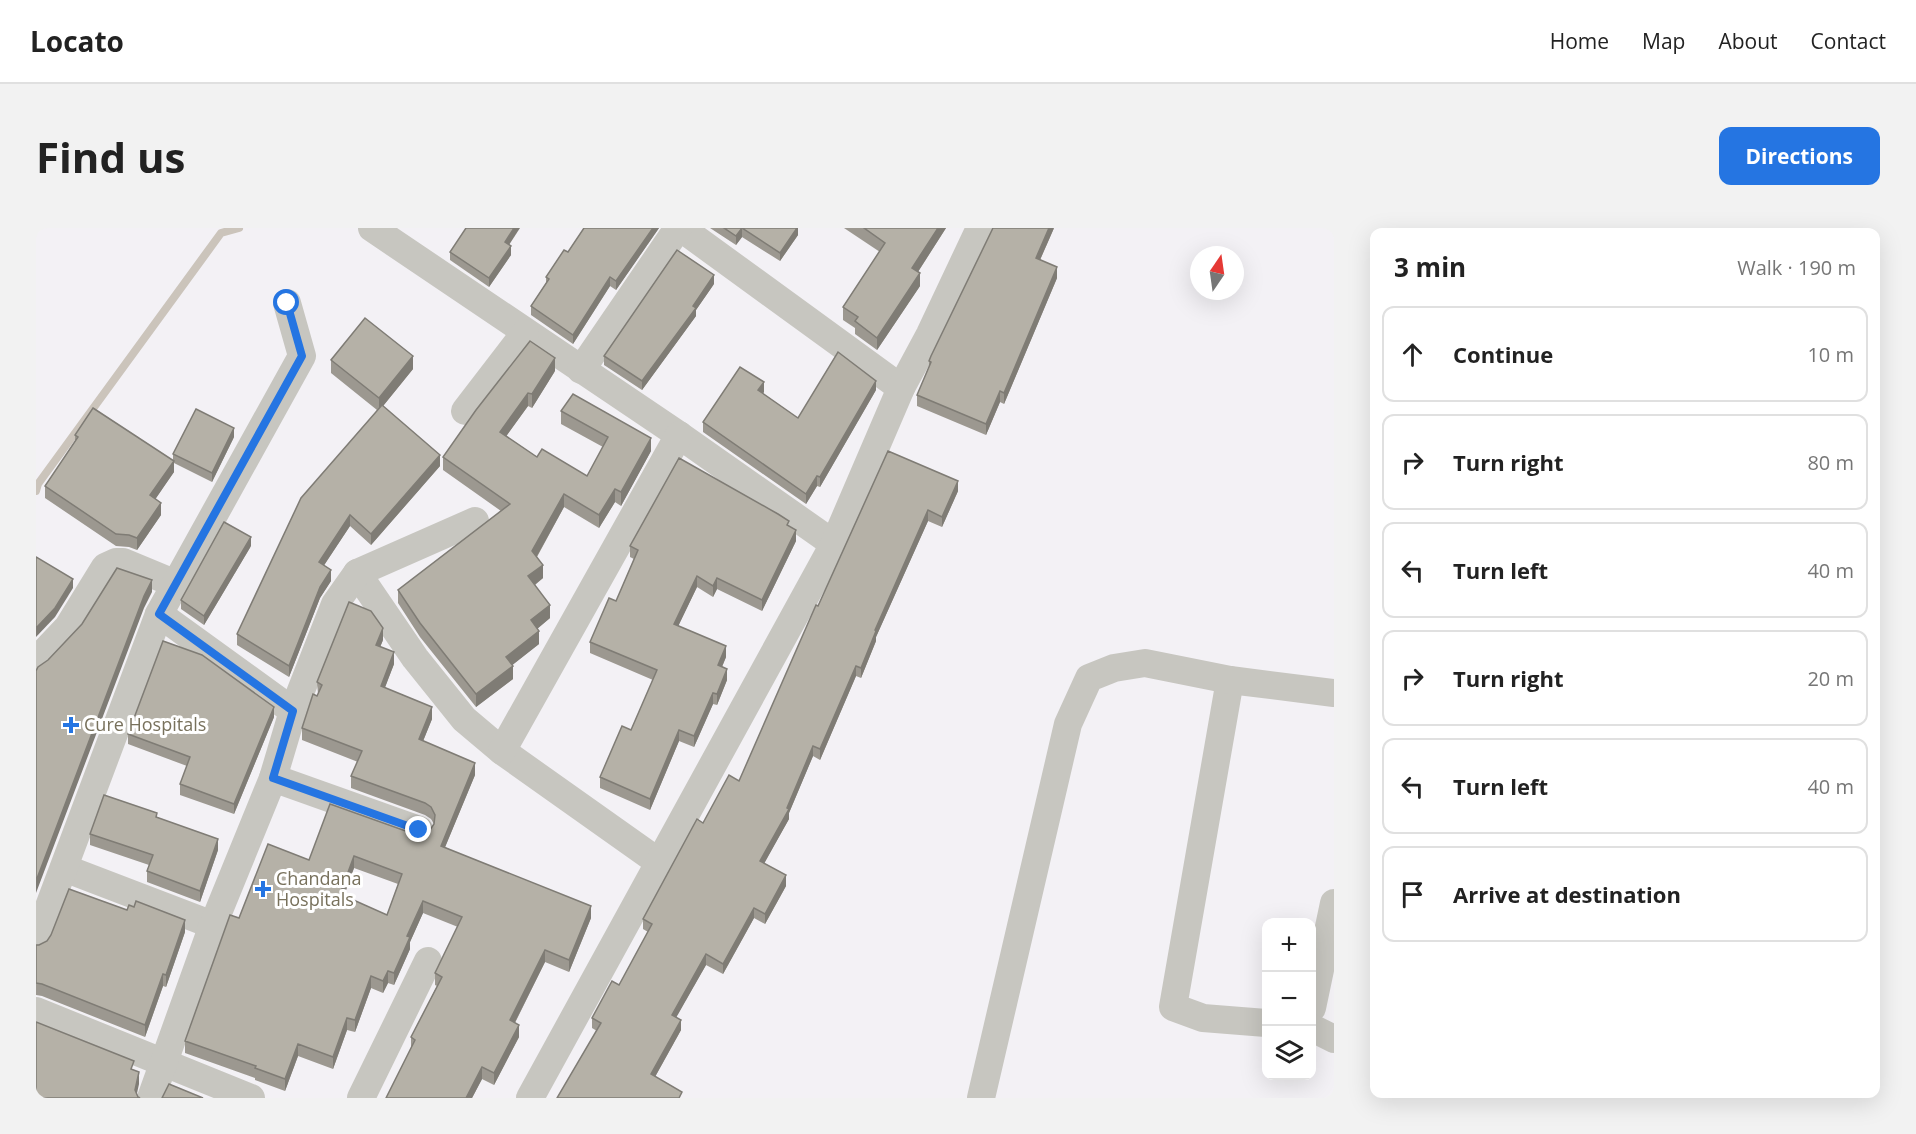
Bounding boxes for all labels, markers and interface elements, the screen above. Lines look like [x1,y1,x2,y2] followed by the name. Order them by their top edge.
[30,22,124,60] text: Locato
[1550,27,1609,55] text: Home
[1642,27,1685,55] text: Map
[1718,27,1778,55] text: About
[1811,27,1886,55] text: Contact
[1719,127,1880,185] button: Directions
[36,128,185,185] text: Find us
[1190,246,1244,300] north arrow
[1394,249,1466,285] text: 3 min
[1737,254,1856,281] text: Walk · 190 m
[273,289,299,315] route start
[1396,338,1429,371] icon: ahead
[1453,339,1553,369] text: Continue
[1807,341,1854,368] text: 10 m
[1396,446,1429,479] icon: right
[1453,447,1564,477] text: Turn right
[1807,449,1854,476] text: 80 m
[1396,554,1429,587] icon: left
[1453,555,1548,585] text: Turn left
[1807,557,1854,584] text: 40 m
[1396,662,1429,695] icon: right
[1453,663,1564,693] text: Turn right
[1807,665,1854,692] text: 20 m
[84,712,206,736] place label: Cure Hospitals
[62,716,80,734] marker: Cure Hospitals
[1396,770,1429,803] icon: left
[1453,771,1548,801] text: Turn left
[1807,773,1854,800] text: 40 m
[405,816,431,842] route end
[276,866,361,911] place label: Chandana Hospitals
[1396,878,1429,911] icon: arrive
[1453,879,1681,909] text: Arrive at destination
[254,880,272,898] marker: Chandana Hospitals
[1262,918,1316,1080] map controls
[1262,918,1316,972] button: +
[1262,972,1316,1026] button: −
[1262,1026,1316,1080] button: layers

